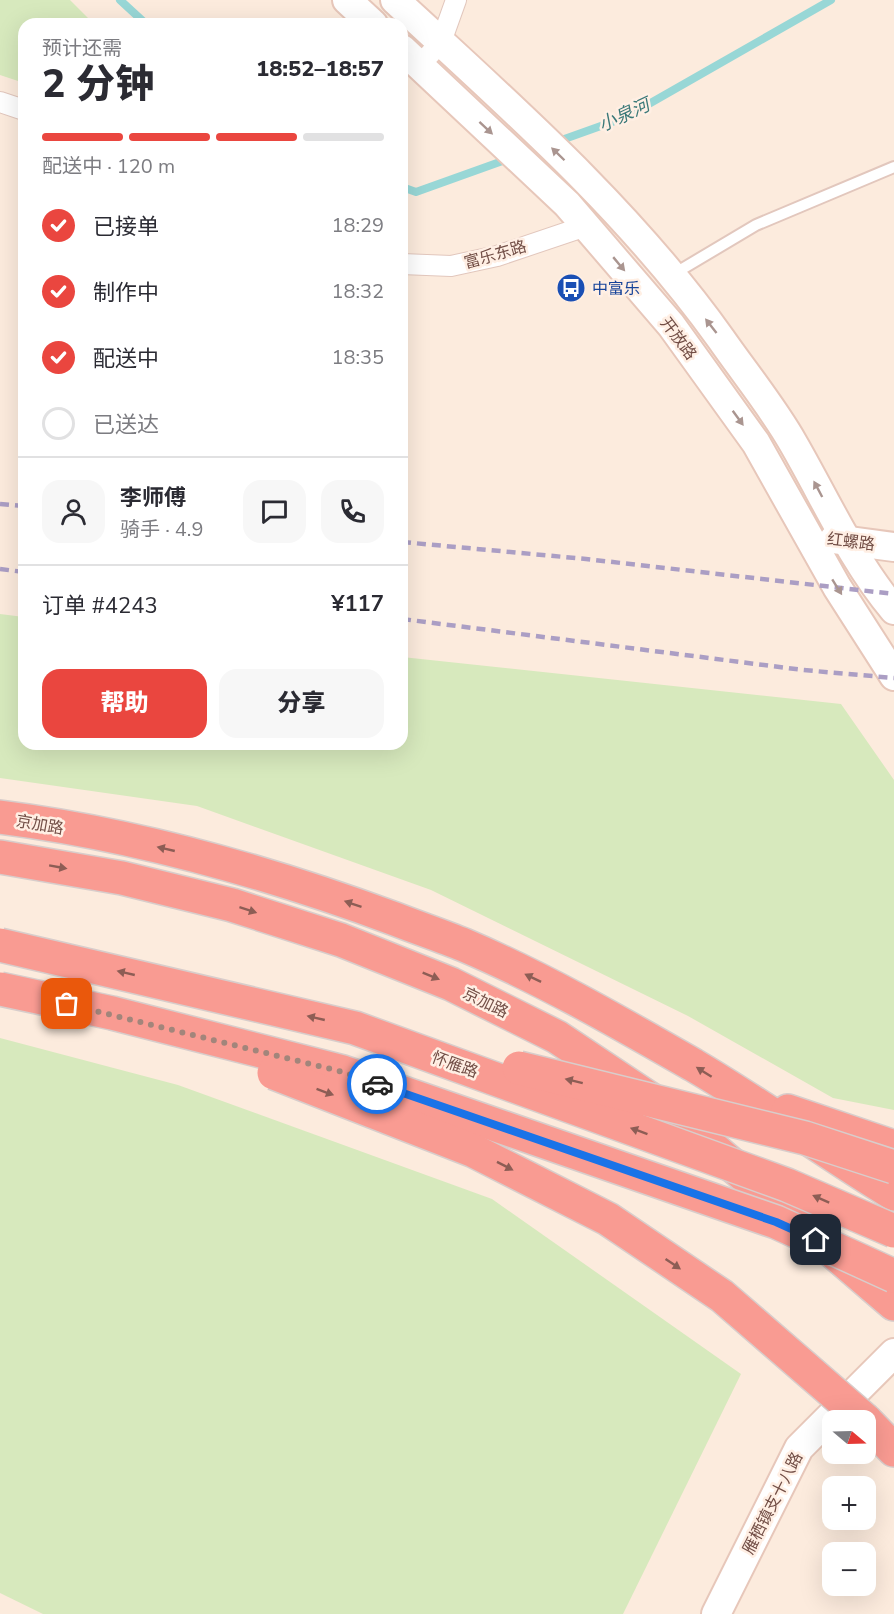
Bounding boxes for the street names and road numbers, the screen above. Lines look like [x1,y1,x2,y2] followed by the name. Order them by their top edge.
[461,236,529,274] street label: 富乐东路
[655,313,701,364] street label: 开放路
[826,528,876,556] street label: 红螺路
[14,810,65,840] street label: 京加路
[459,982,512,1023] street label: 京加路
[428,1046,481,1083] street label: 怀雁路
[738,1449,808,1558] street label: 雁栖镇支十八路

